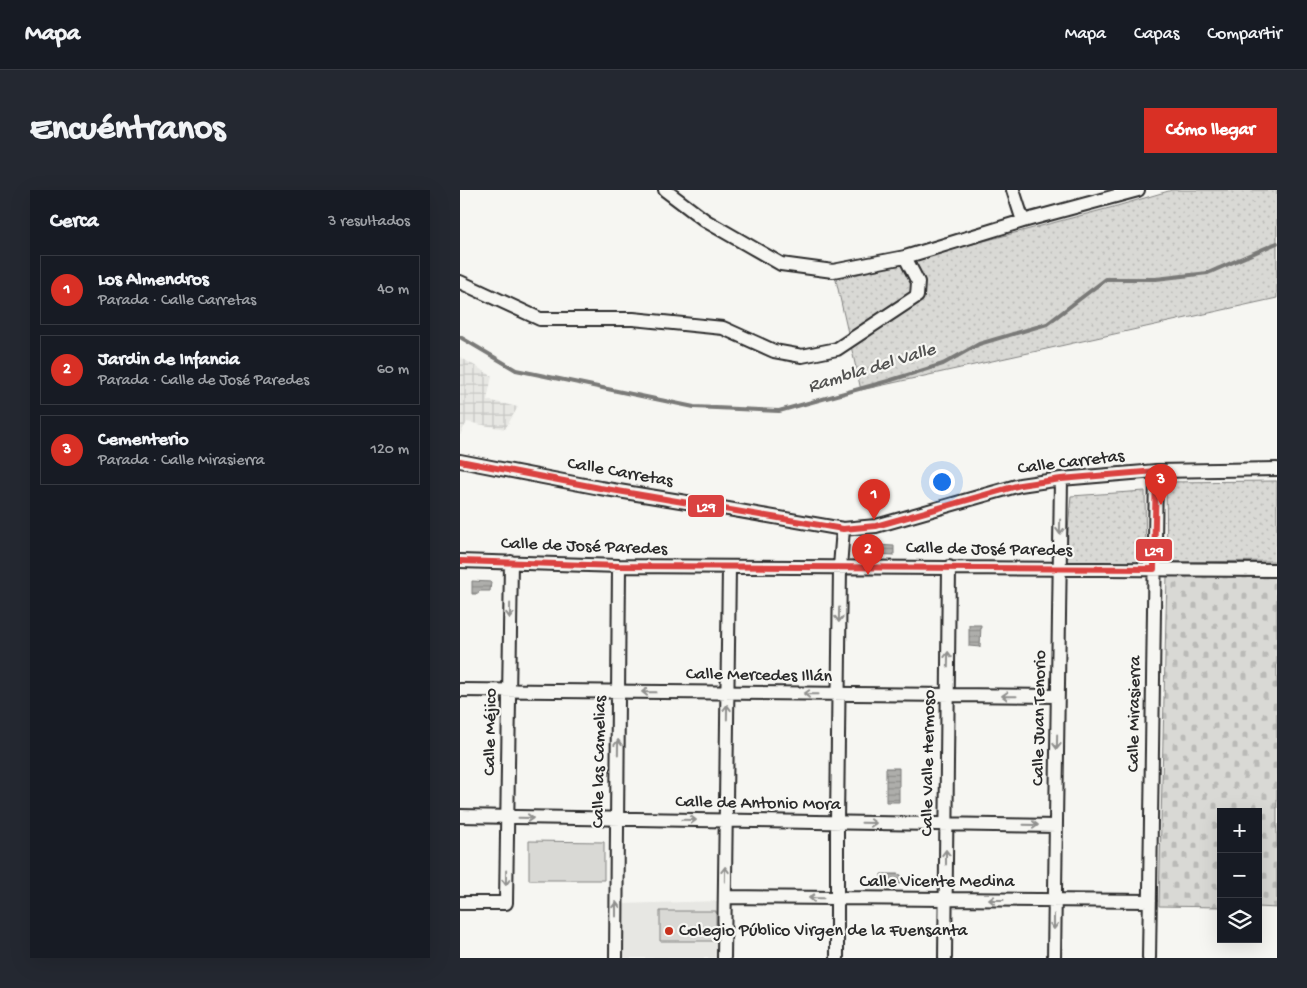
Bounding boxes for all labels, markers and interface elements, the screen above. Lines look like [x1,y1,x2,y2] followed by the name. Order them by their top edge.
[25,20,80,49] text: Mapa
[1065,24,1106,45] text: Mapa
[1134,24,1179,45] text: Capas
[1207,24,1282,45] text: Compartir
[1144,108,1277,153] button: Cómo llegar
[30,110,225,151] text: Encuéntranos
[50,210,98,235] text: Cerca
[328,213,410,232] text: 3 resultados
[98,269,209,292] text: Los Almendros
[64,281,70,300] text: 1
[377,281,409,300] text: 40 m
[98,292,256,311] text: Parada · Calle Carretas
[805,338,940,399] water label: Rambla del Valle
[98,349,240,372] text: Jardin de Infancia
[63,361,71,380] text: 2
[377,361,409,380] text: 60 m
[98,372,309,391] text: Parada · Calle de José Paredes
[98,429,189,452] text: Cementerio
[63,441,71,460] text: 3
[370,441,409,460] text: 120 m
[1017,446,1127,480] street label: Calle Carretas
[98,452,265,471] text: Parada · Calle Mirasierra
[565,453,676,493] street label: Calle Carretas
[1145,464,1177,505] pin: 3
[929,469,955,495] your location
[858,479,890,520] pin: 1
[687,494,725,518] line badge: L29
[696,500,716,517] text: L29
[1055,519,1065,535] one-way arrow
[500,534,669,560] street label: Calle de José Paredes
[852,534,884,575] pin: 2
[906,538,1074,562] street label: Calle de José Paredes
[1135,538,1173,562] line badge: L29
[1144,544,1164,561] text: L29
[505,602,515,618] one-way arrow
[835,607,844,623] one-way arrow
[1028,650,1052,786] street label: Calle Juan Tenorio
[943,652,953,668] one-way arrow
[1123,655,1147,772] street label: Calle Mirasierra
[686,664,833,688] street label: Calle Mercedes Illán
[641,687,657,697] one-way arrow
[480,688,502,776] street label: Calle Méjico
[803,689,820,699] one-way arrow
[917,689,941,837] street label: Calle Valle Hermoso
[1001,691,1017,701] one-way arrow
[588,694,612,828] street label: Calle las Camelias
[722,704,732,720] one-way arrow
[1052,734,1062,750] one-way arrow
[613,739,623,756] one-way arrow
[675,792,842,816] street label: Calle de Antonio Mora
[1217,808,1262,943] map controls
[1217,808,1262,853] button: +
[518,813,534,822] one-way arrow
[680,815,696,825] one-way arrow
[860,818,876,828] one-way arrow
[1022,820,1039,830] one-way arrow
[941,849,951,866] one-way arrow
[1217,853,1262,898] button: −
[720,867,730,883] one-way arrow
[501,870,511,886] one-way arrow
[860,872,1015,893] street label: Calle Vicente Medina
[808,893,824,903] one-way arrow
[988,895,1004,905] one-way arrow
[1217,898,1262,943] button: layers
[611,902,621,918] one-way arrow
[1049,914,1059,930] one-way arrow
[679,921,969,942] place label: Colegio Público Virgen de la Fuensanta
[663,925,675,937] marker: Colegio Público Virgen de la Fuensanta

